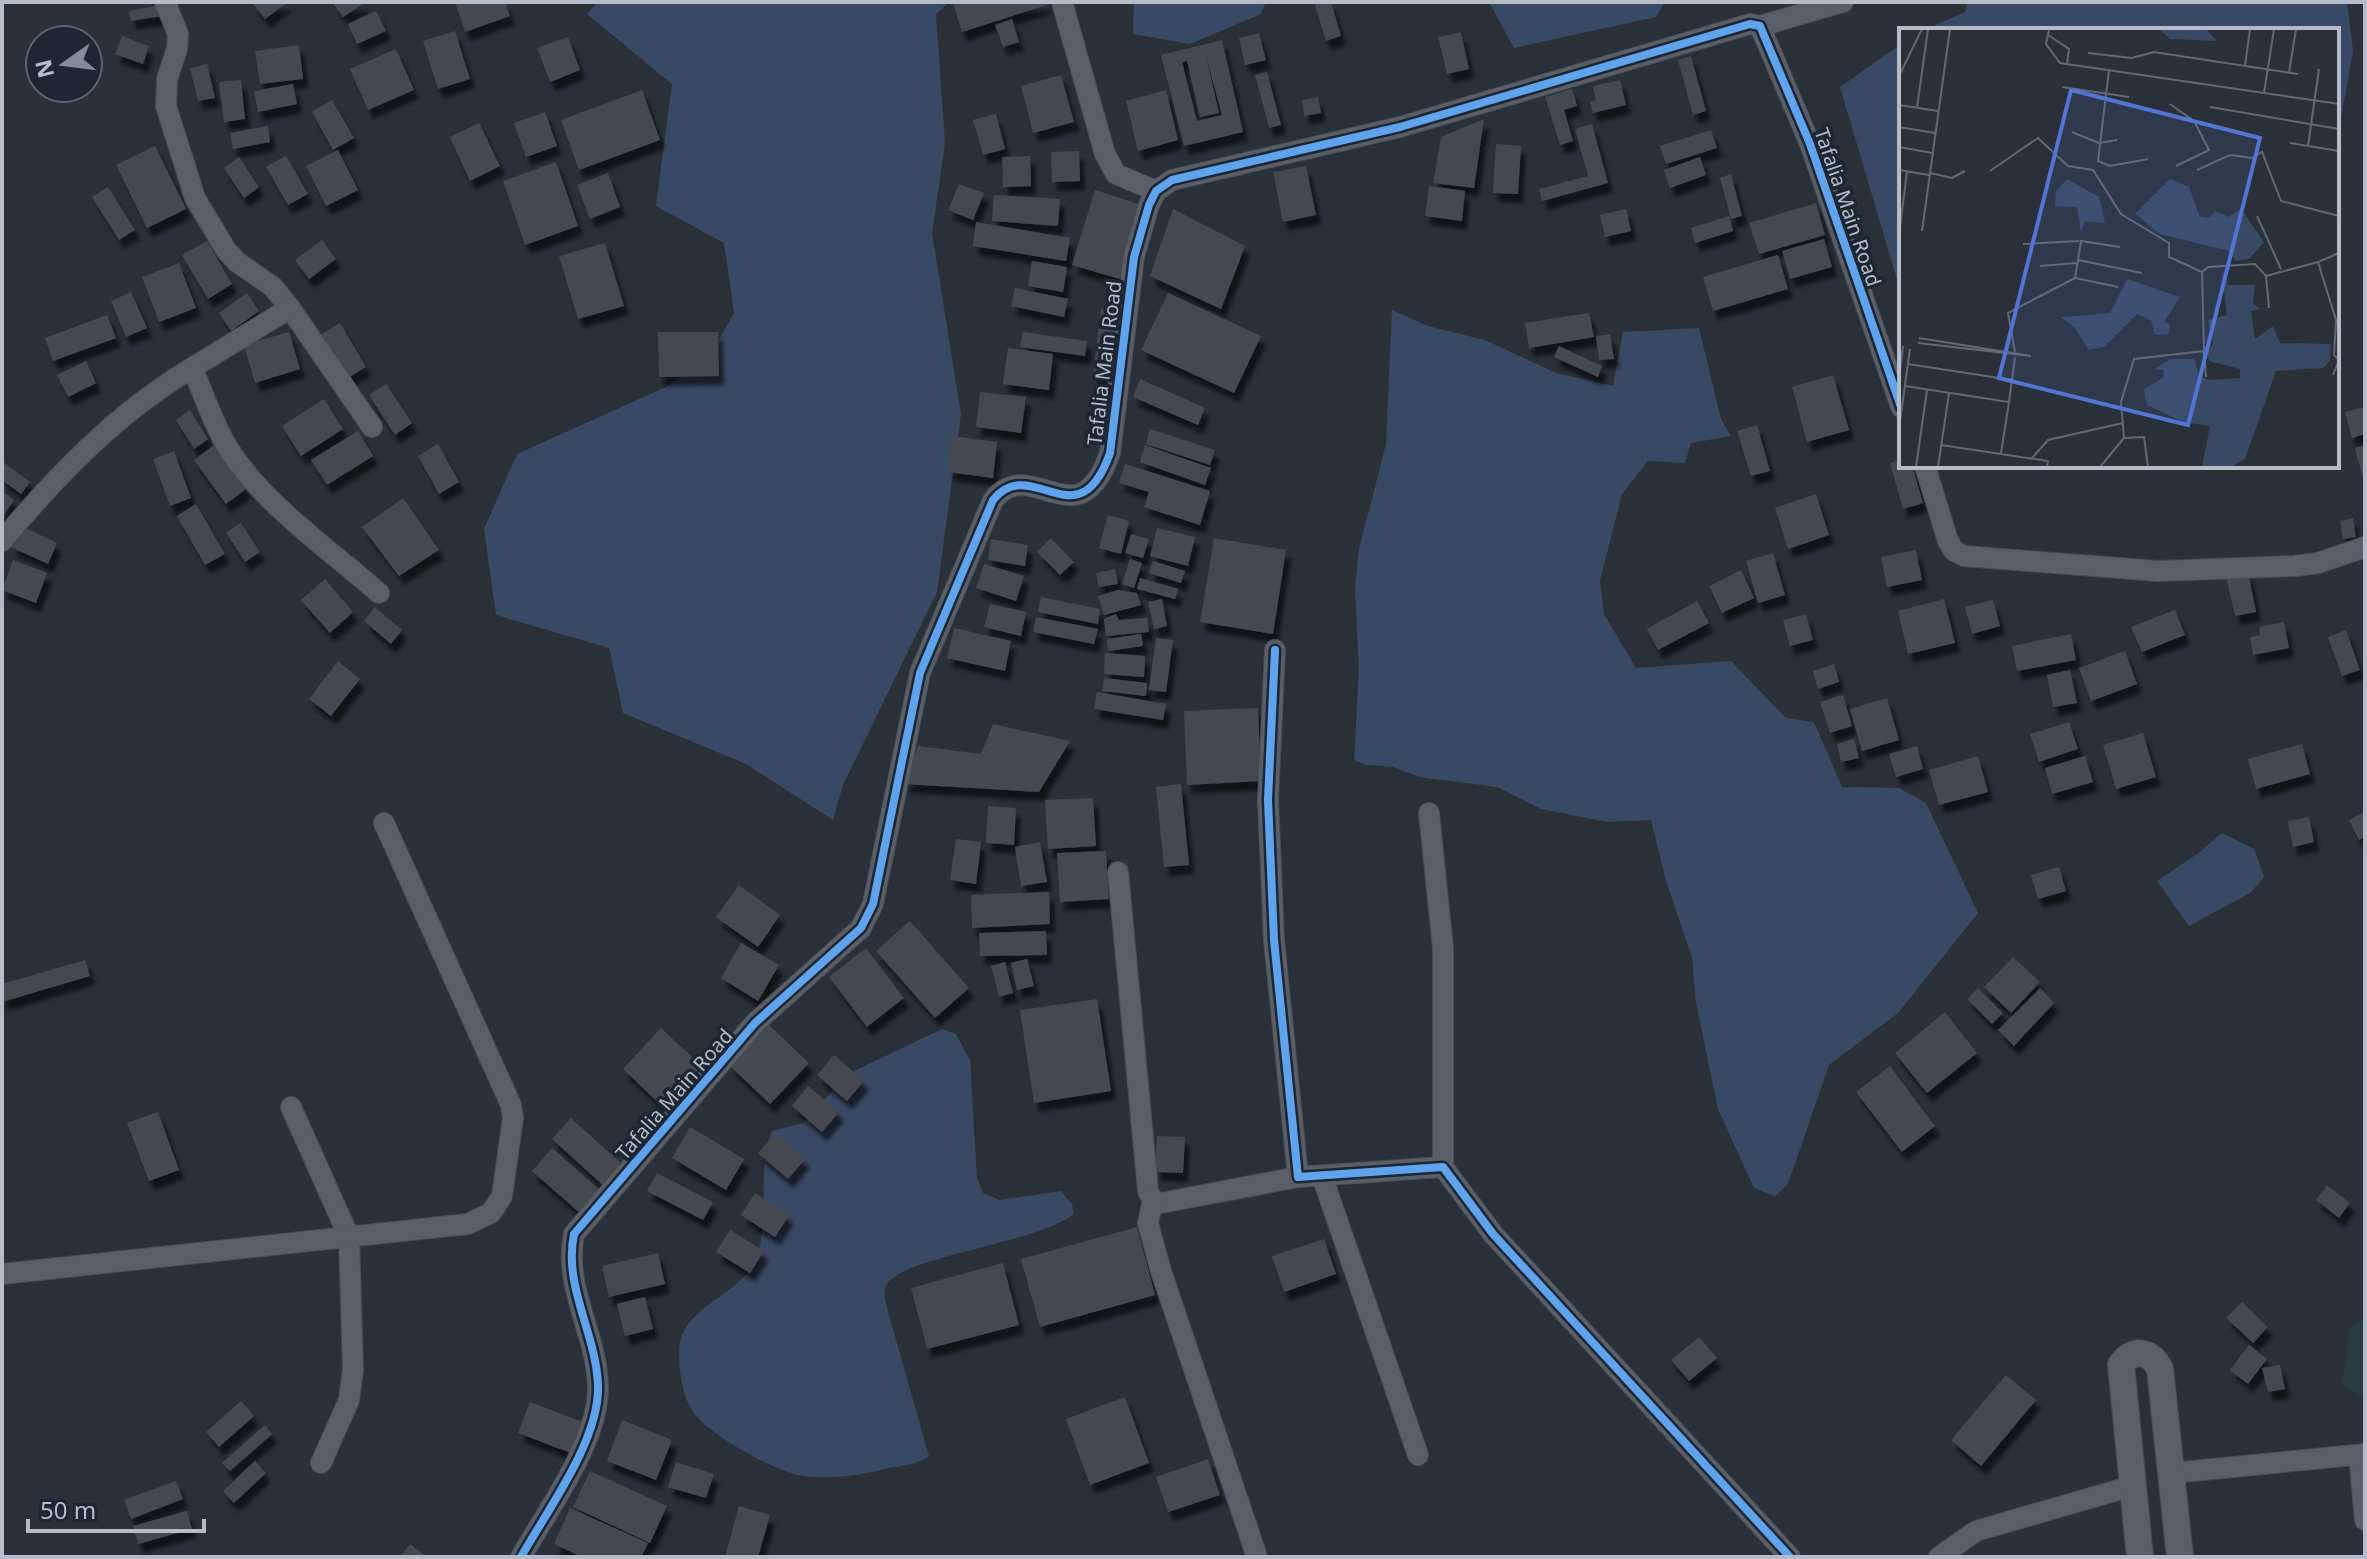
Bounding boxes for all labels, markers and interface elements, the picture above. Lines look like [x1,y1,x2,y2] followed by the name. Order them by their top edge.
[24,24,104,104] north arrow
[1899,28,2339,468] inset map
[27,57,60,81] text: N
[1808,124,1888,290] street label: Tafalia Main Road
[1081,279,1127,447] street label: Tafalia Main Road
[609,1023,739,1165] street label: Tafalia Main Road
[28,1483,204,1533] scale bar
[40,1493,96,1526] text: 50 m

